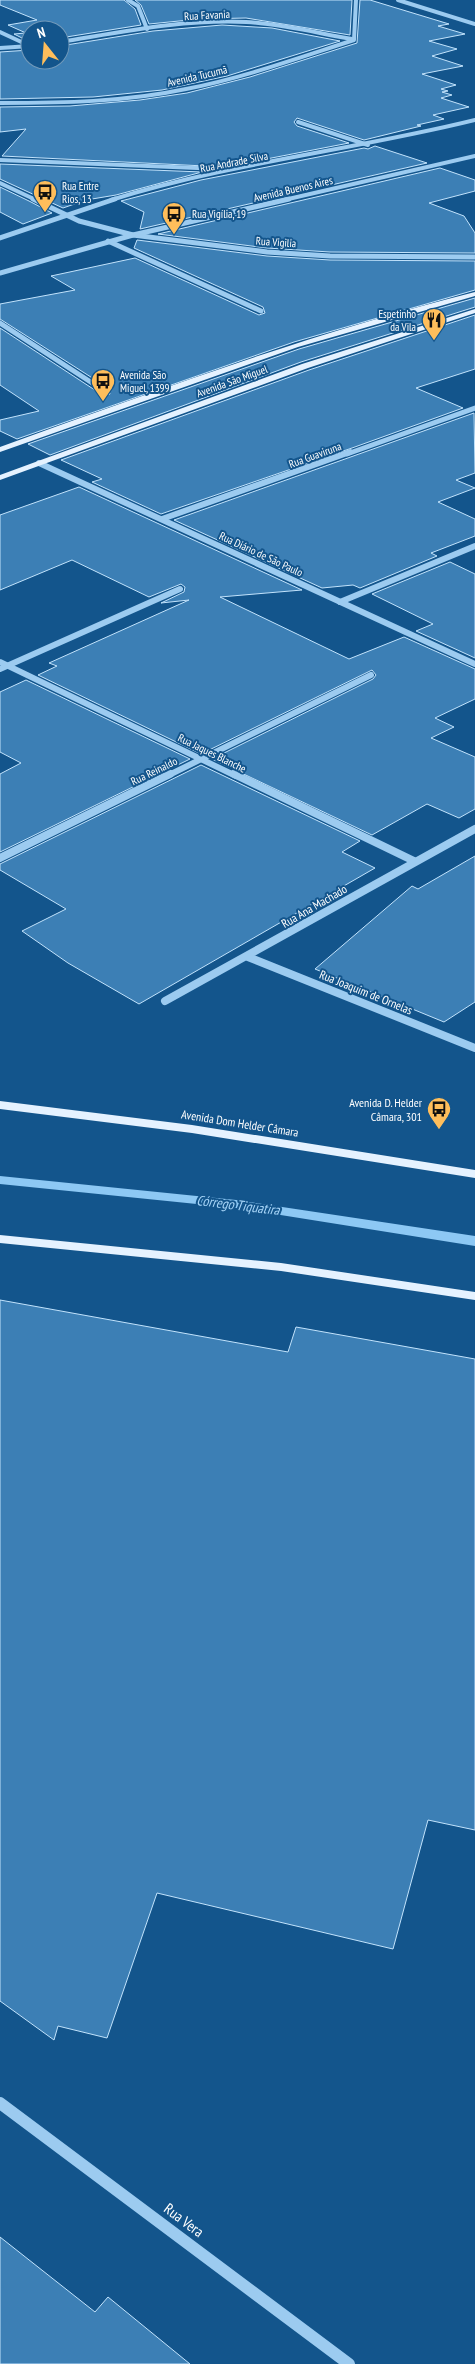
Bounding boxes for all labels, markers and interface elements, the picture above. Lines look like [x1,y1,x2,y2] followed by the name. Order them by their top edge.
[184,7,230,23] street label: Rua Favania
[20,20,70,70] north arrow
[35,23,47,42] text: N
[166,62,228,90] street label: Avenida Tucumã
[199,149,269,175] street label: Rua Andrade Silva
[252,173,334,205] street label: Avenida Buenos Aires
[32,179,58,213] bus stop icon: Rua Entre Rios, 13
[62,179,99,206] place label: Rua Entre Rios, 13
[161,201,187,235] bus stop icon: Rua Vigília, 19
[192,207,246,221] place label: Rua Vigília, 19
[255,234,297,250] street label: Rua Vigilia
[378,307,416,334] place label: Espetinho da Vila
[421,307,447,341] restaurant icon: Espetinho da Vila
[195,362,270,400] street label: Avenida São Miguel
[90,368,116,402] bus stop icon: Avenida São Miguel, 1399
[120,368,170,395] place label: Avenida São Miguel, 1399
[287,439,343,471] street label: Rua Guaviruna
[217,528,305,580] street label: Rua Diário de São Paulo
[176,730,249,776] street label: Rua Jaques Blanche
[129,754,180,788] street label: Rua Reinaldo
[278,881,350,931] street label: Rua Ana Machado
[317,967,415,1017] street label: Rua Joaquim de Ornelas
[349,1095,423,1124] place label: Avenida D. Helder Câmara, 301
[426,1096,452,1130] bus stop icon: Avenida D. Helder Câmara, 301
[180,1106,300,1140] street label: Avenida Dom Helder Câmara
[195,1191,282,1219] water label: Córrego Tiquatira
[160,2199,208,2241] street label: Rua Vera

